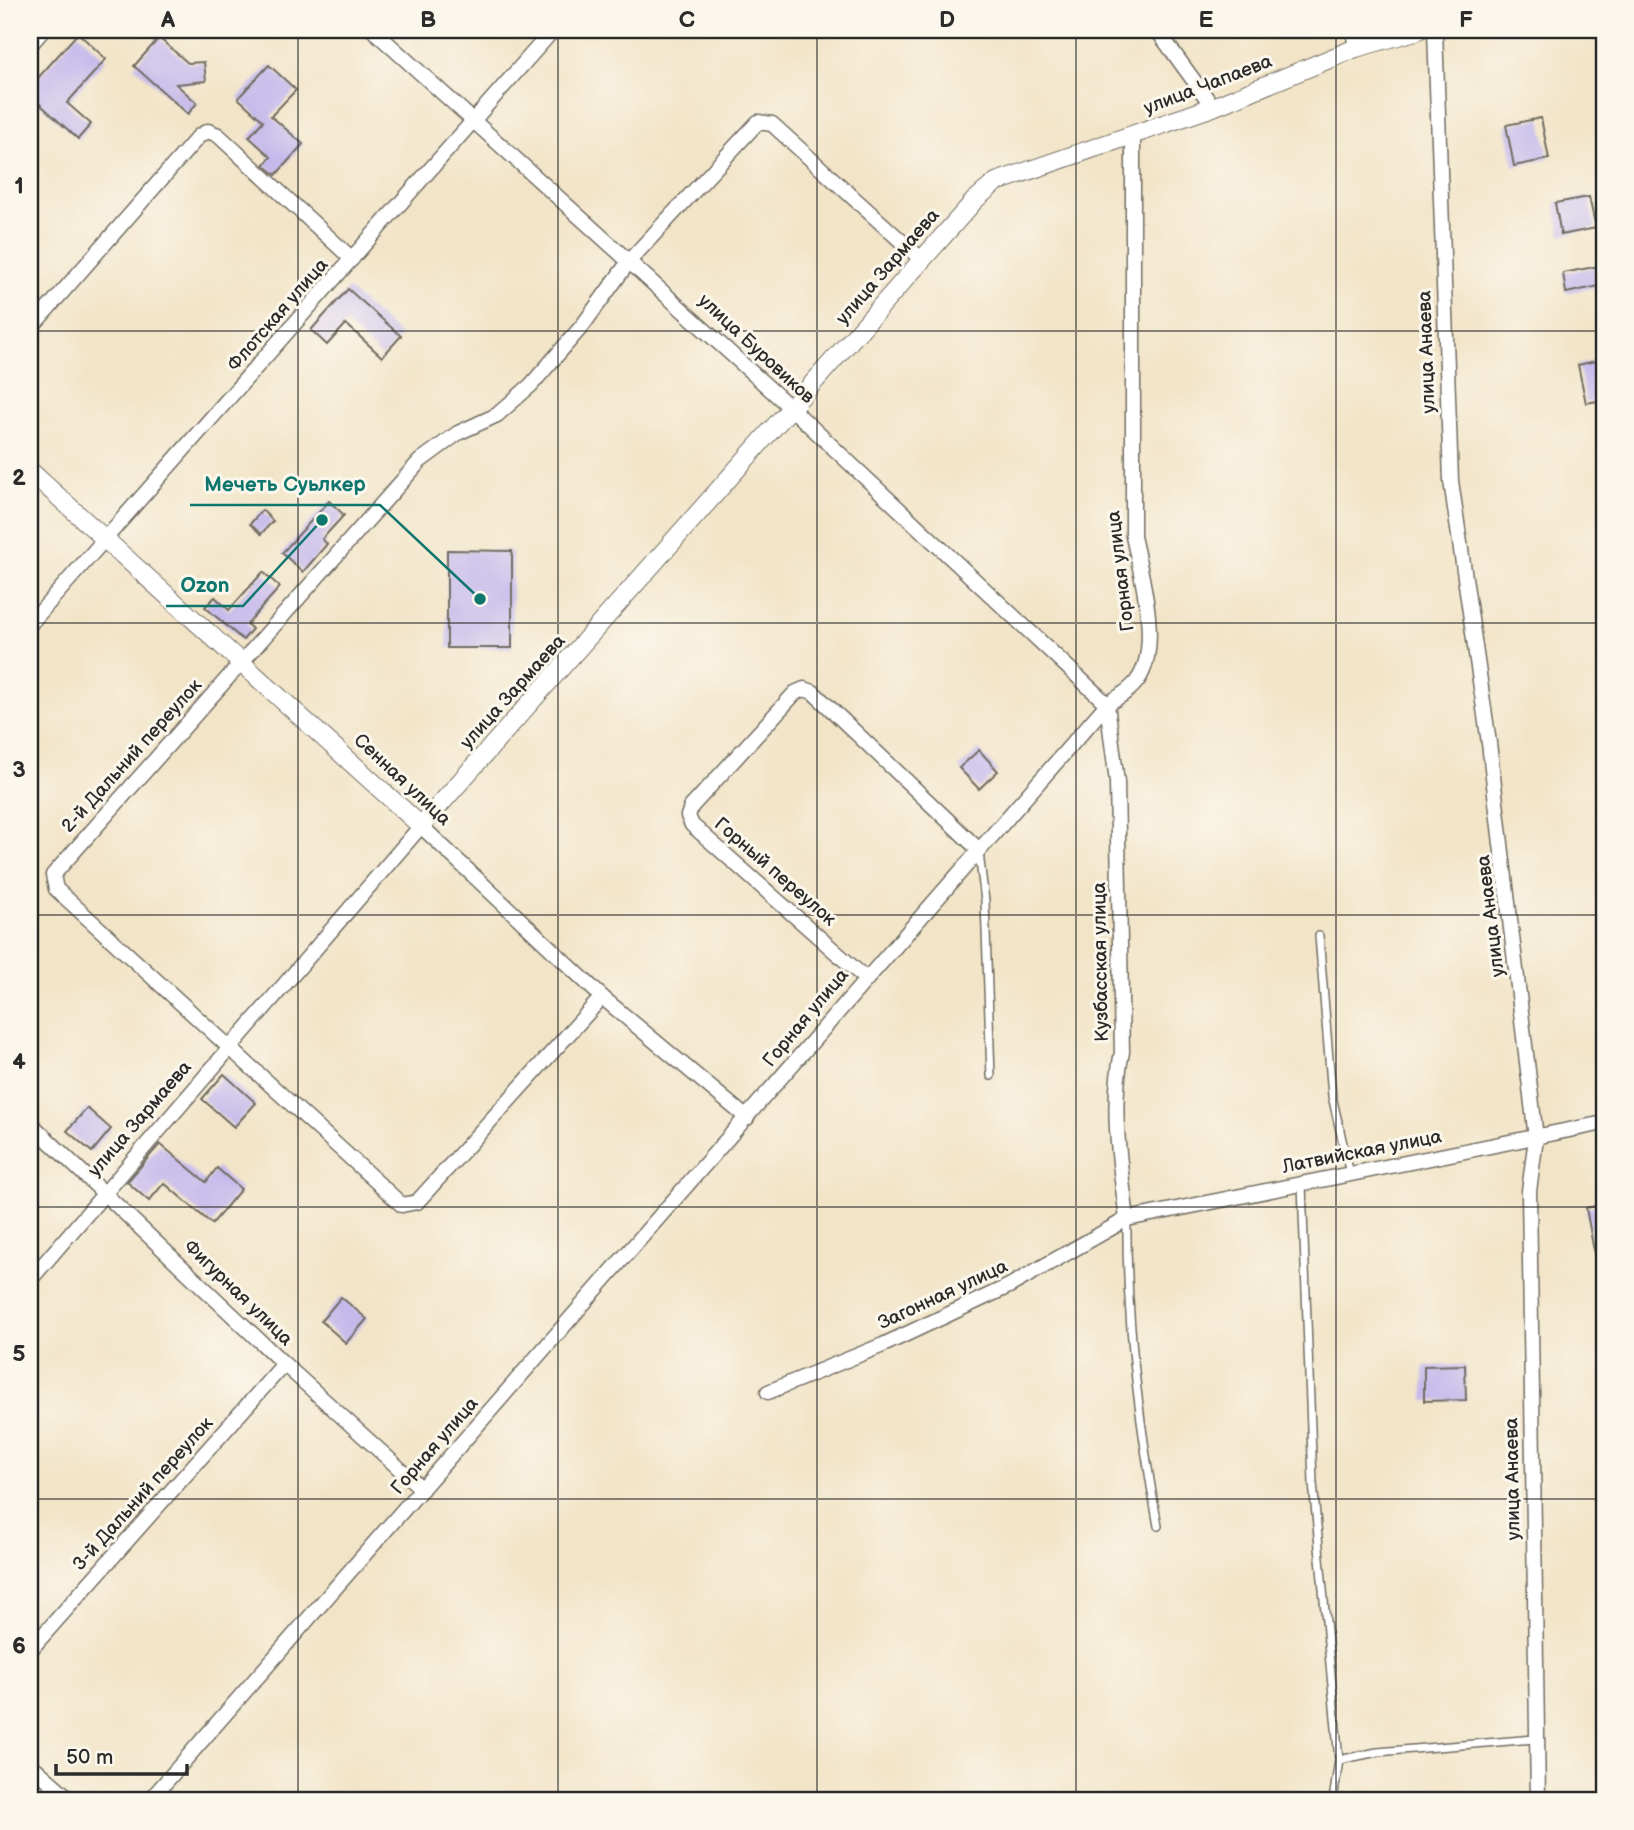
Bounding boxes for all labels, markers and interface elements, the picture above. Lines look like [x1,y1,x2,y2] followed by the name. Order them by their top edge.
[160,6,176,34] text: A
[420,6,436,34] text: B
[679,6,695,34] text: C
[939,6,955,34] text: D
[1199,6,1214,34] text: E
[1459,6,1473,34] text: F
[1141,50,1275,120] street label: улица Чапаева
[14,172,24,200] text: 1
[831,204,945,330] street label: улица Зармаева
[223,254,333,376] street label: Флотская улица
[693,289,819,409] street label: улица Буровиков
[1413,290,1441,414] street label: улица Анаева
[190,463,380,505] callout: Мечеть Суьлкер
[12,464,26,492] text: 2
[204,472,366,497] text: Мечеть Суьлкер
[1102,509,1140,633] street label: Горная улица
[166,564,243,606] callout: Ozon
[181,573,229,598] text: Ozon
[456,630,570,754] street label: улица Зармаева
[57,674,207,838] street label: 2-й Дальний переулок
[349,729,455,831] street label: Сенная улица
[12,756,26,784] text: 3
[709,813,841,931] street label: Горный переулок
[1472,854,1510,978] street label: улица Анаева
[1088,882,1114,1042] street label: Кузбасская улица
[758,964,854,1072] street label: Горная улица
[12,1048,26,1076] text: 4
[83,1056,197,1182] street label: улица Зармаева
[1279,1125,1444,1179] street label: Латвийская улица
[179,1235,297,1351] street label: Фигурная улица
[875,1255,1011,1335] street label: Загонная улица
[12,1340,26,1368] text: 5
[387,1393,483,1499] street label: Горная улица
[68,1412,218,1576] street label: 3-й Дальний переулок
[1500,1417,1526,1541] street label: улица Анаева
[12,1632,26,1660] text: 6
[56,1732,187,1776] scale bar
[66,1745,113,1770] text: 50 m

